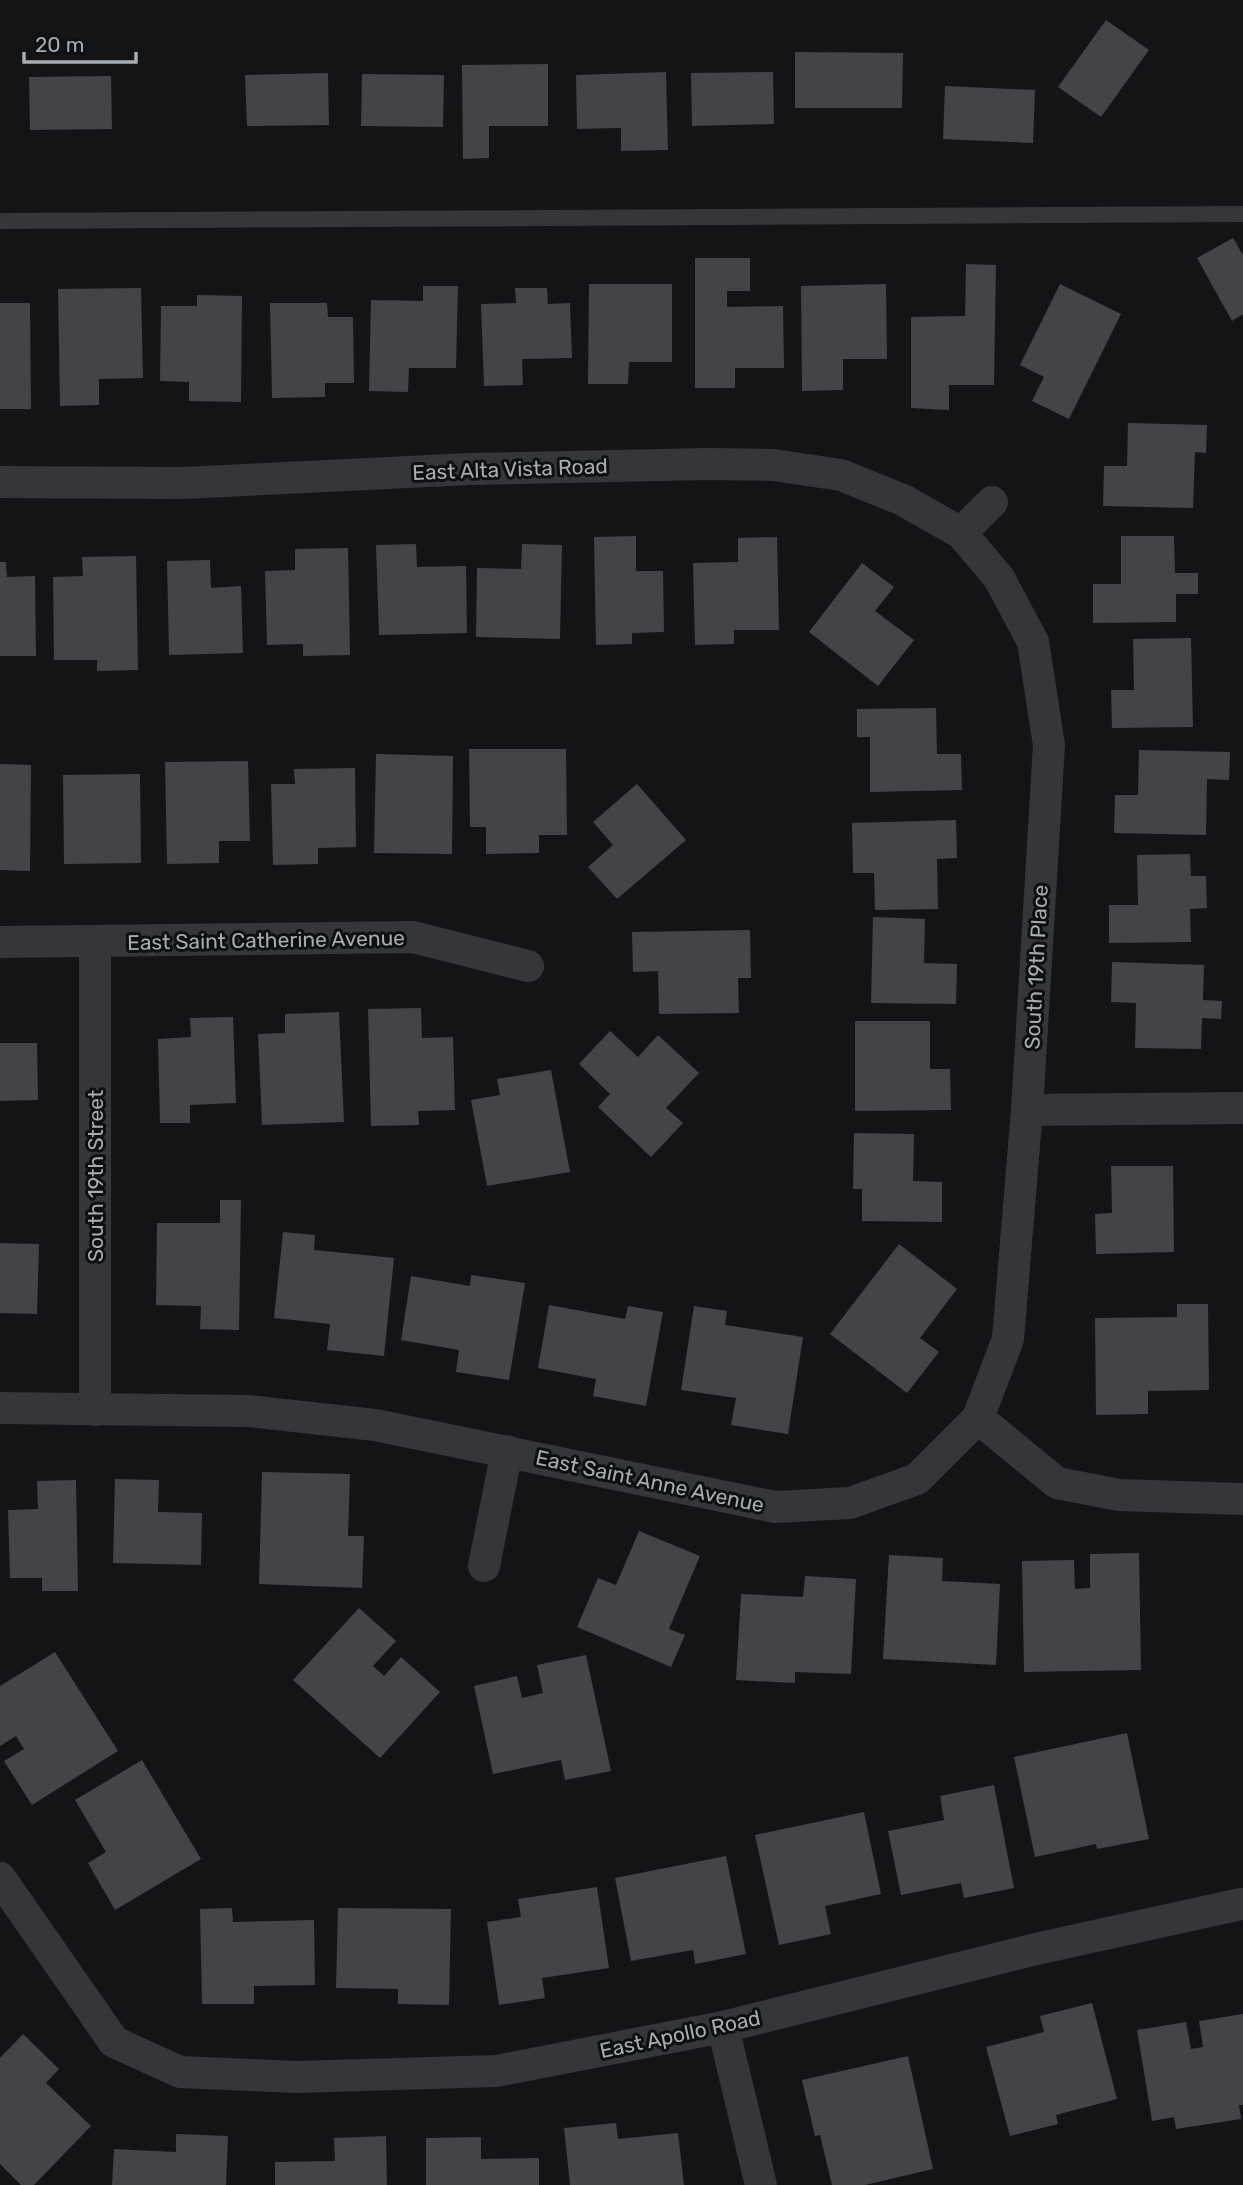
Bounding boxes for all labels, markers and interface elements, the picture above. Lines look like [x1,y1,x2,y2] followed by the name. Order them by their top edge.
[24,21,136,65] scale bar
[35,32,84,57] text: 20 m
[412,453,608,485] street label: East Alta Vista Road
[1019,884,1053,1050] street label: South 19th Place
[127,925,405,955] street label: East Saint Catherine Avenue
[83,1090,108,1262] street label: South 19th Street
[533,1445,767,1517] street label: East Saint Anne Avenue
[597,2005,763,2063] street label: East Apollo Road

